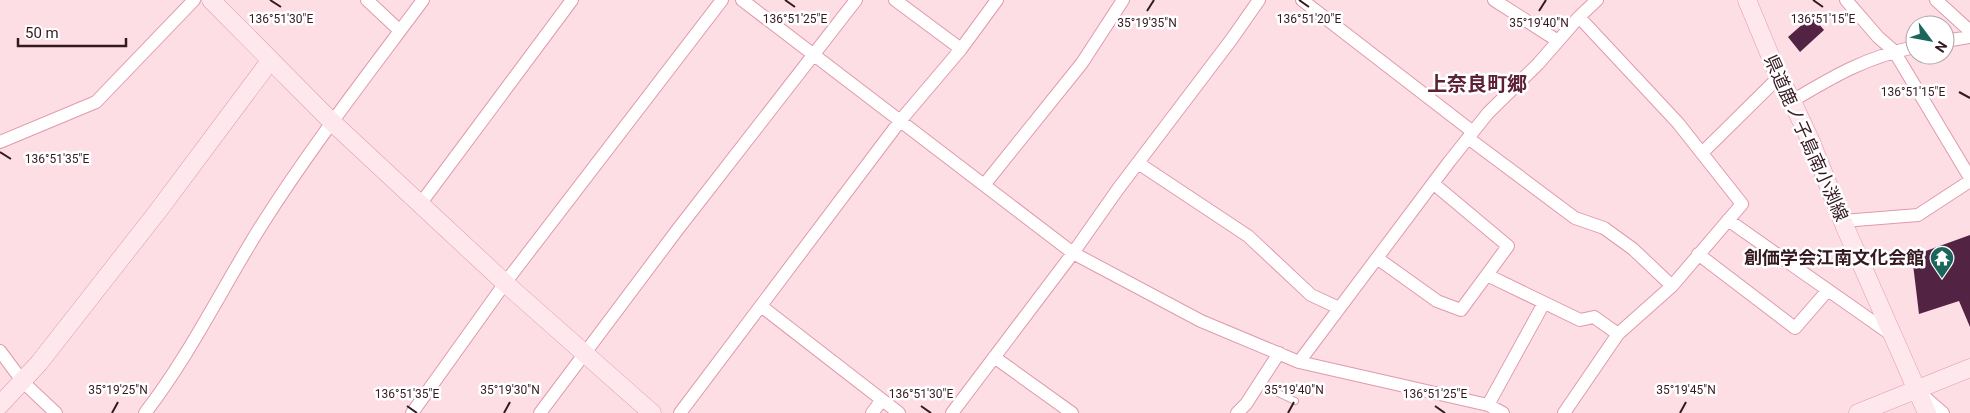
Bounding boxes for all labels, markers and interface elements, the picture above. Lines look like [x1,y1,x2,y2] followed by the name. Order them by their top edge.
[249,12,313,26] text: 136°51'30"E
[763,12,827,26] text: 136°51'25"E
[1277,12,1341,26] text: 136°51'20"E
[1791,12,1855,26] text: 136°51'15"E
[18,15,125,47] scale bar
[1905,15,1955,65] north arrow
[1117,16,1177,30] text: 35°19'35"N
[1509,16,1569,30] text: 35°19'40"N
[25,24,59,42] text: 50 m
[1932,38,1950,55] text: N
[1760,51,1853,224] street label: 県道鹿ノ子島南小渕線
[1427,72,1527,96] district label: 上奈良町郷
[1881,85,1945,99] text: 136°51'15"E
[25,152,89,166] text: 136°51'35"E
[1929,245,1955,279] temple icon: 創価学会江南文化会館
[1744,247,1924,268] place label: 創価学会江南文化会館
[88,383,148,397] text: 35°19'25"N
[480,383,540,397] text: 35°19'30"N
[1264,383,1324,397] text: 35°19'40"N
[1656,383,1716,397] text: 35°19'45"N
[375,387,439,401] text: 136°51'35"E
[889,387,953,401] text: 136°51'30"E
[1403,387,1467,401] text: 136°51'25"E

